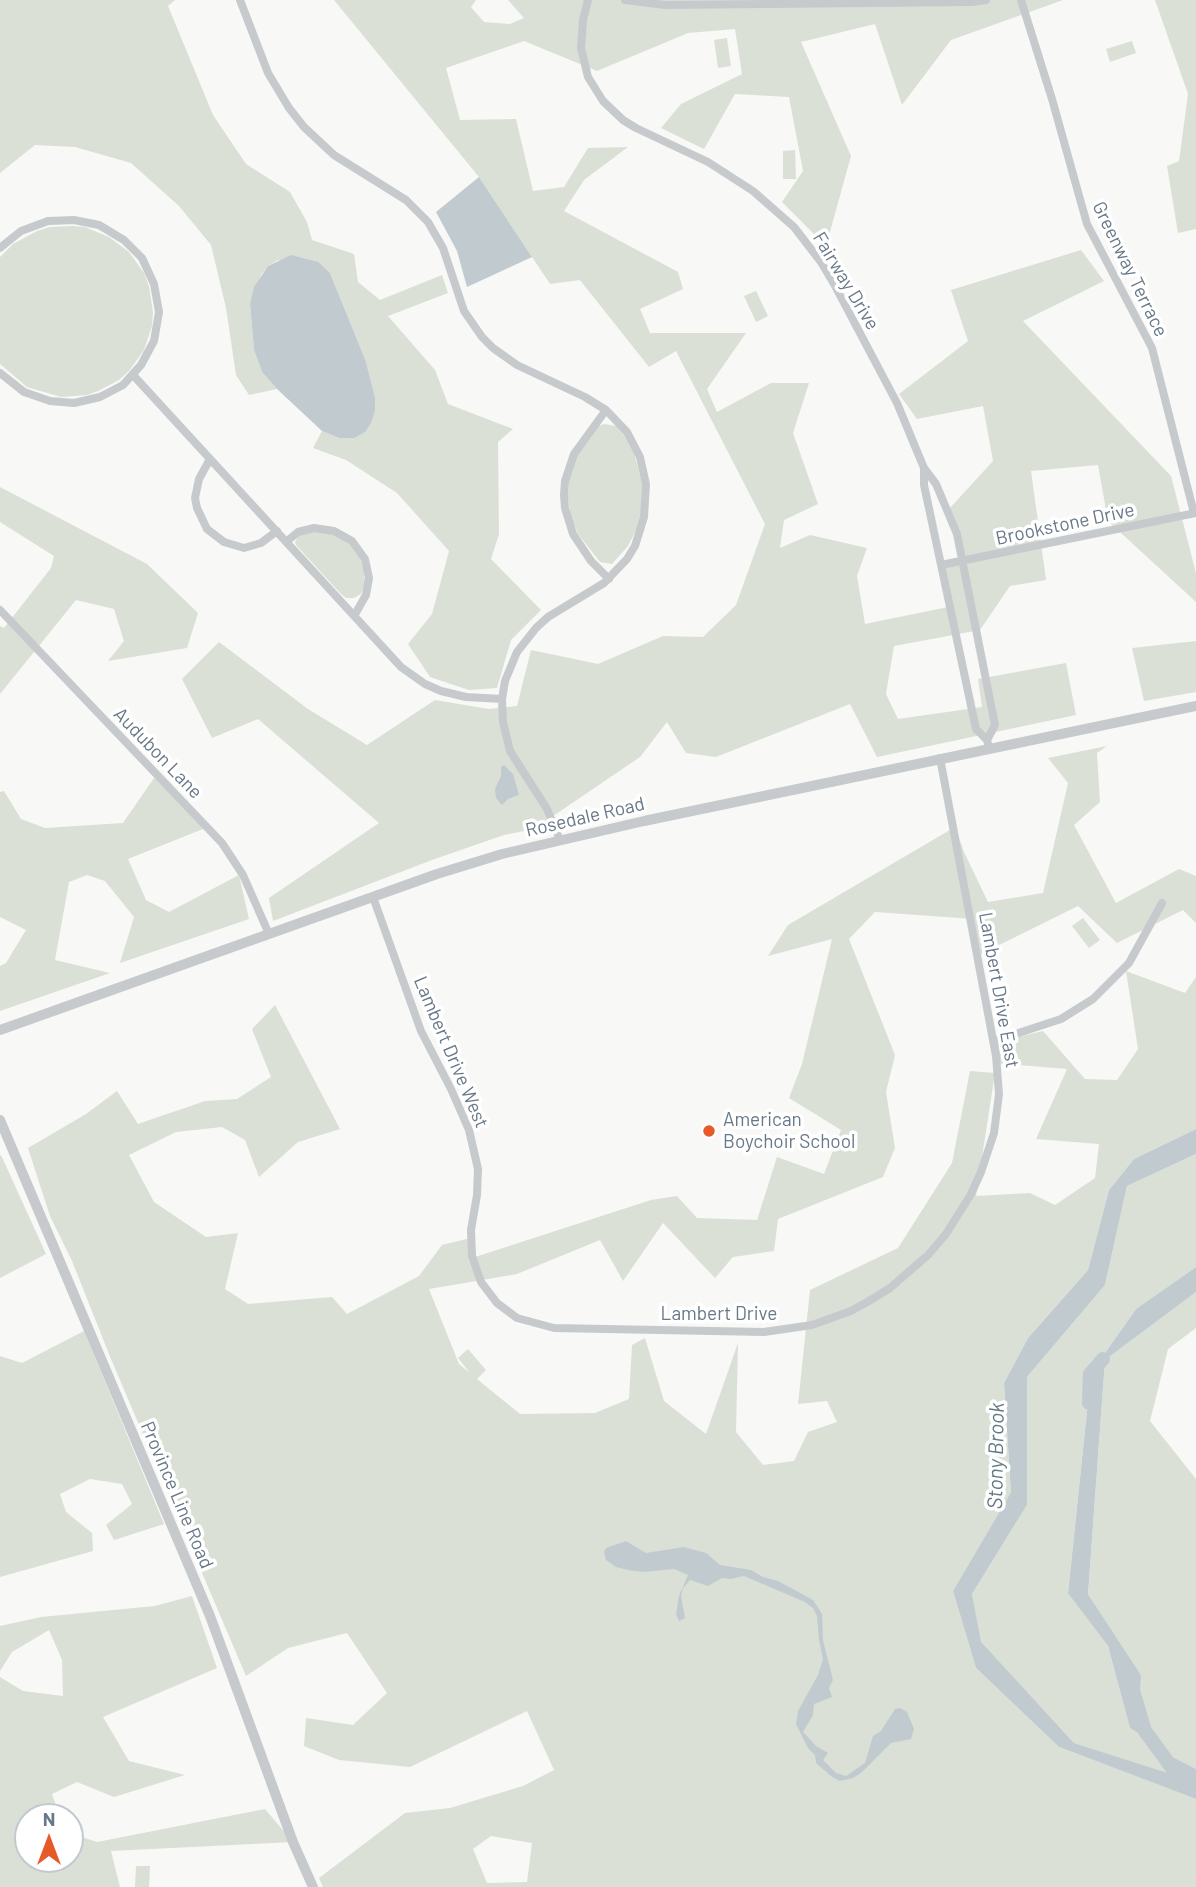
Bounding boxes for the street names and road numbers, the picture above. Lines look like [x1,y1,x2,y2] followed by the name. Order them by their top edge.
[1087,198,1173,340] street label: Greenway Terrace
[808,228,884,334] street label: Fairway Drive
[993,498,1137,550] street label: Brookstone Drive
[109,703,207,803] street label: Audubon Lane
[523,792,647,842] street label: Rosedale Road
[974,910,1024,1070] street label: Lambert Drive East
[409,973,493,1131] street label: Lambert Drive West
[661,1303,777,1325] street label: Lambert Drive
[136,1418,218,1572] street label: Province Line Road

